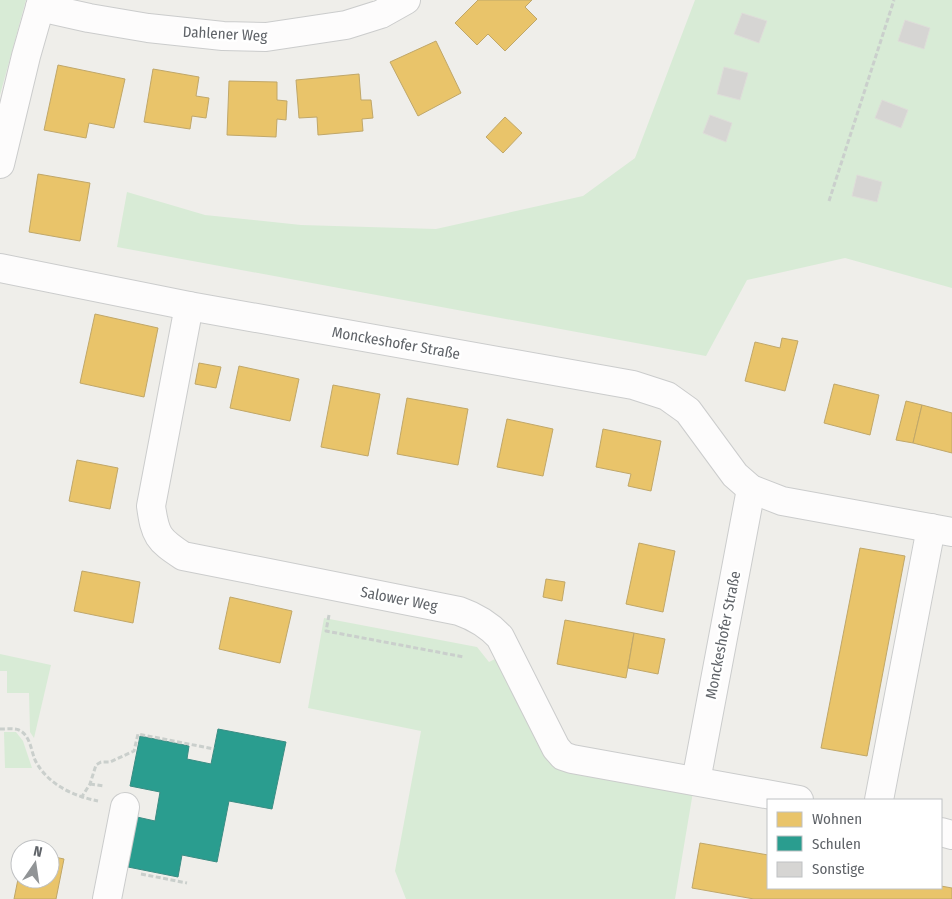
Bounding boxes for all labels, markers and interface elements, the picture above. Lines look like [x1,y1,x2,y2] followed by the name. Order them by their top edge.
[182,23,268,45] street label: Dahlener Weg
[330,323,462,363] street label: Monckeshofer Straße
[702,570,744,700] street label: Monckeshofer Straße
[359,583,439,615] street label: Salower Weg
[767,799,942,889] legend
[812,810,862,828] text: Wohnen
[812,835,861,853] text: Schulen
[10,839,60,889] north arrow
[32,843,44,861] text: N
[812,860,865,878] text: Sonstige

